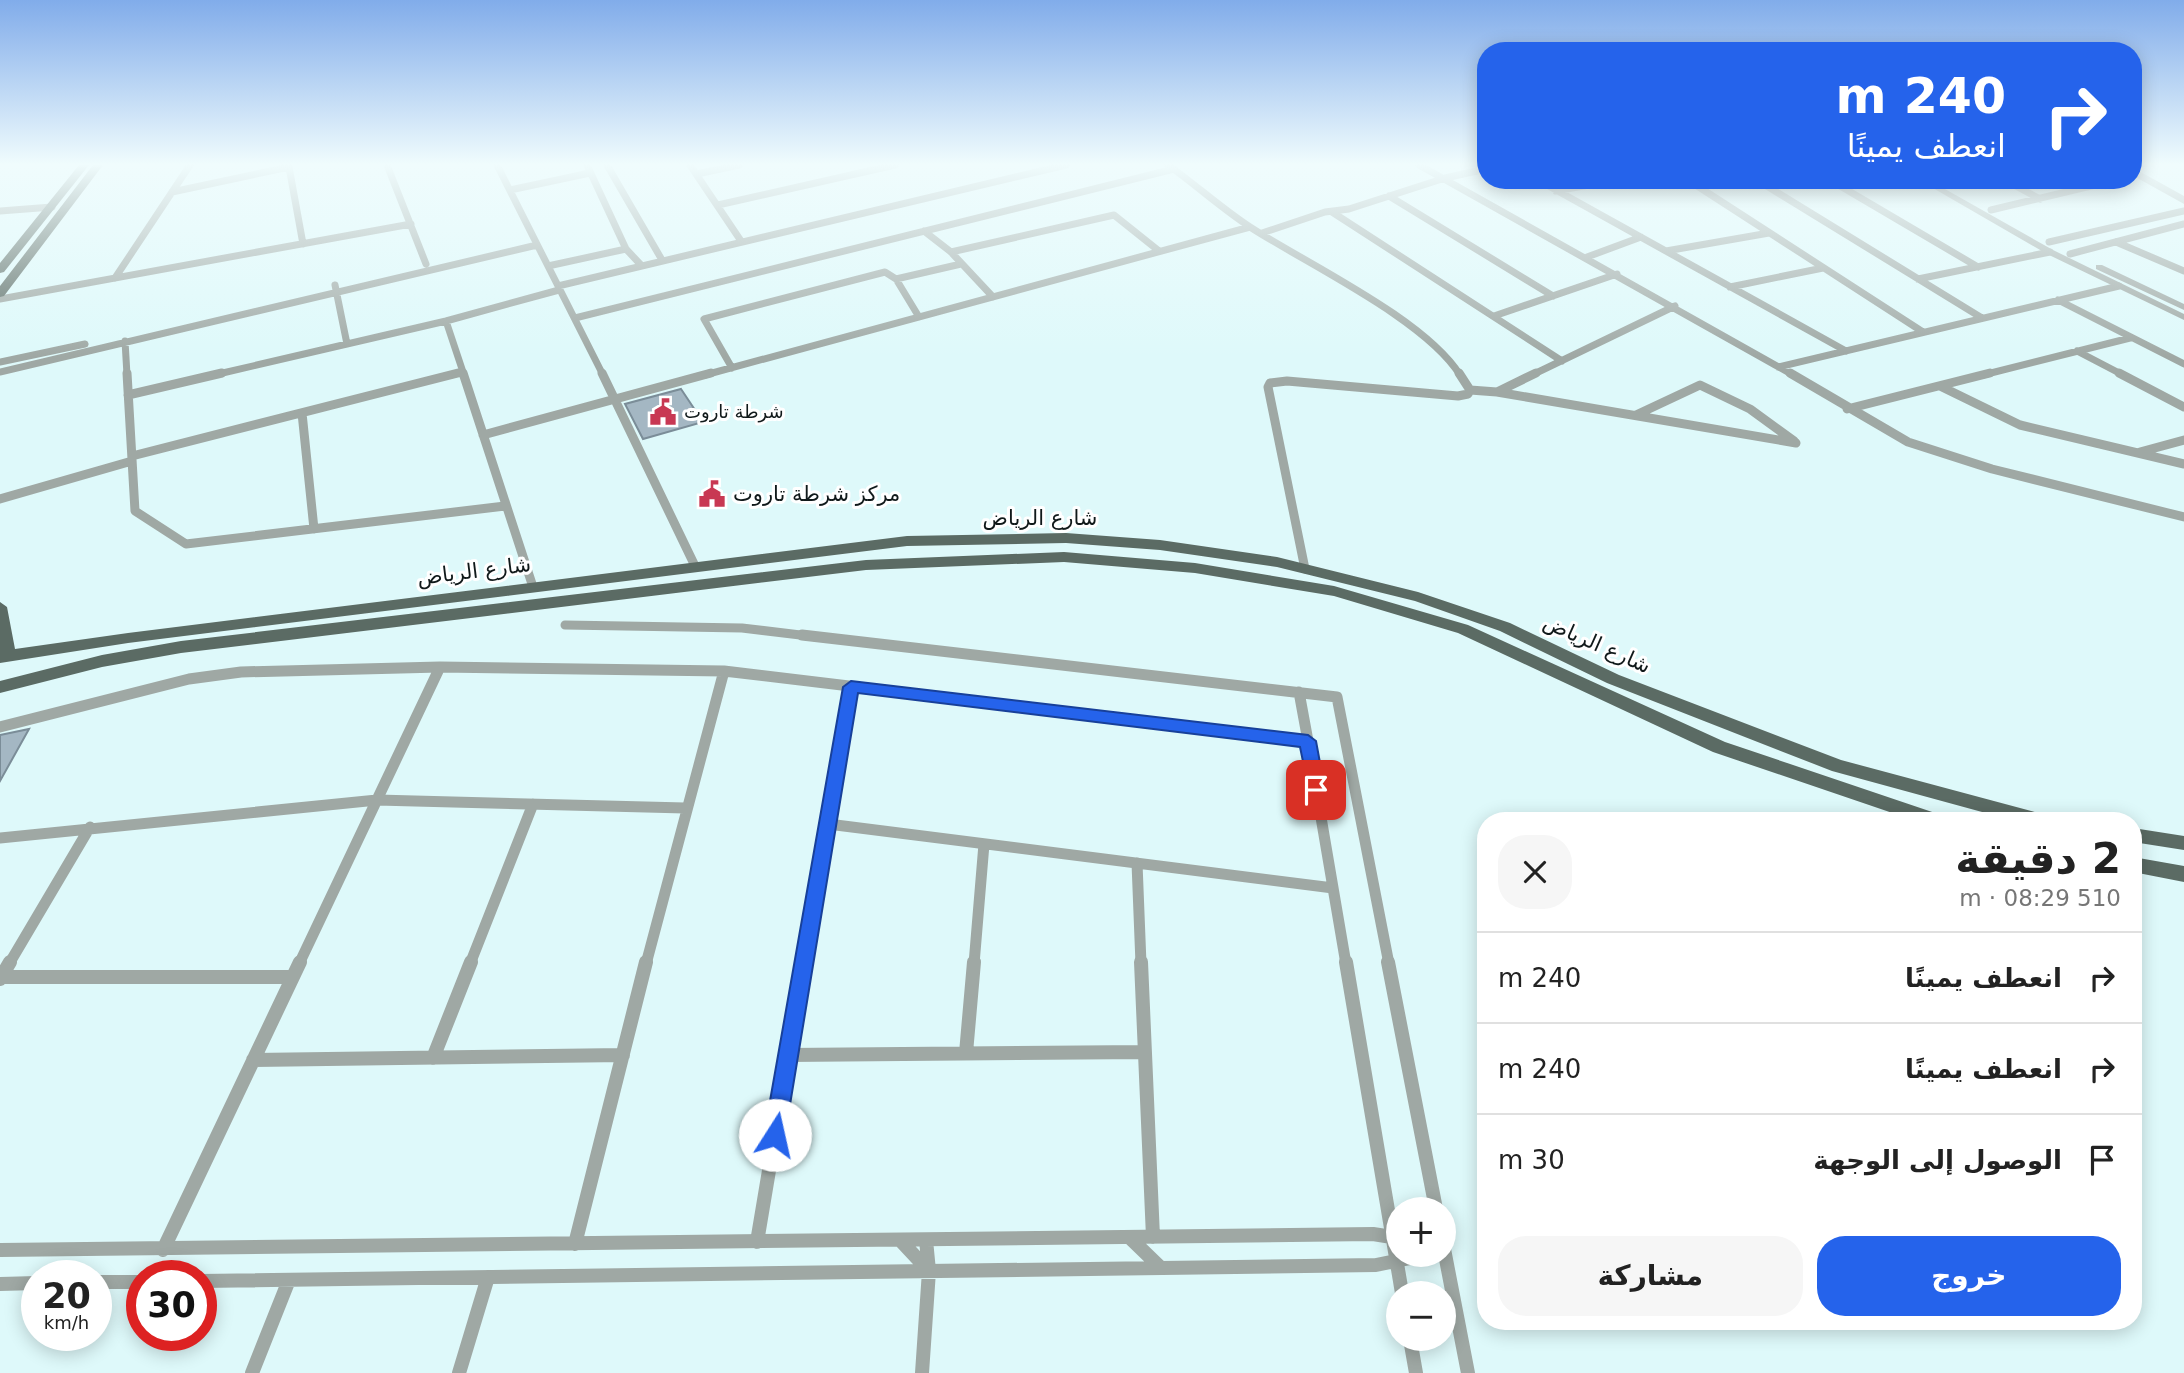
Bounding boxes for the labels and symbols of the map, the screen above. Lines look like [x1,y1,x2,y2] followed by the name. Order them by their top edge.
[648,397,678,427] public building icon: شرطة تاروت
[684,401,784,423] place label: شرطة تاروت
[697,479,727,509] public building icon: مركز شرطة تاروت
[733,482,900,506] place label: مركز شرطة تاروت
[983,506,1097,530] street label: شارع الرياض
[416,552,532,590] street label: شارع الرياض
[1540,610,1654,678] street label: شارع الرياض
[1286,760,1346,820] pin
[738,1098,812,1172] position arrow
[126,1260,217,1351] speed limit sign: 30

